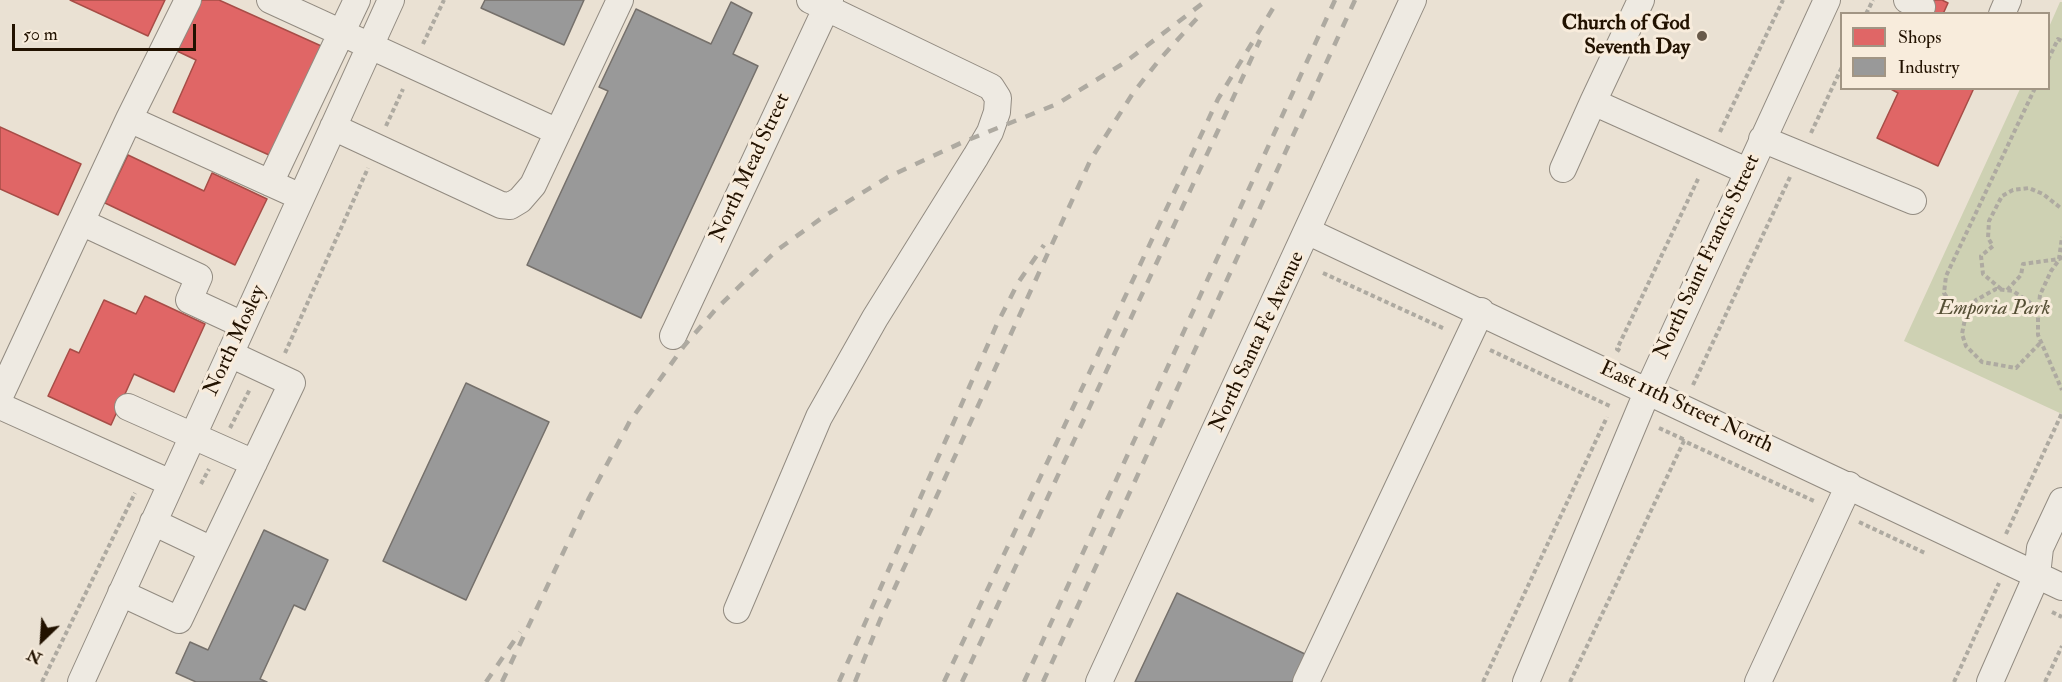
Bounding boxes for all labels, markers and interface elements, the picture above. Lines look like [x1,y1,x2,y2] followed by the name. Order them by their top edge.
[1562,11,1690,61] place label: Church of God Seventh Day
[15,12,200,50] scale bar
[1840,12,2050,90] legend
[23,23,58,46] text: 50 m
[1898,26,1941,49] text: Shops
[1695,29,1709,43] marker: Church of God Seventh Day
[1898,56,1959,79] text: Industry
[706,90,796,246] street label: North Mead Street
[1650,151,1766,363] street label: North Saint Francis Street
[1205,248,1311,436] street label: North Santa Fe Avenue
[199,282,273,400] street label: North Mosley
[1938,296,2050,322] park label: Emporia Park
[1595,357,1777,459] street label: East 11th Street North
[12,610,72,670] north arrow
[24,644,45,668] text: N

